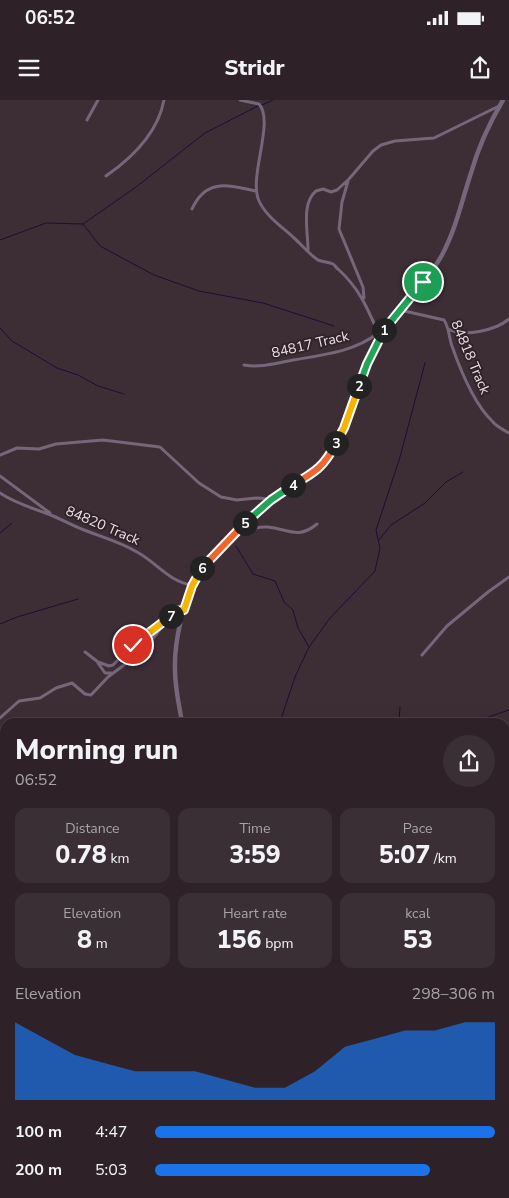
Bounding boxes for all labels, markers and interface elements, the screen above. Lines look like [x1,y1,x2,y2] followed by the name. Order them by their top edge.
[25,5,75,31] text: 06:52
[224,53,285,83] text: Stridr
[15,54,43,82] icon: menu
[466,54,494,82] icon: share
[402,261,444,303] pin
[409,268,437,296] icon: arrive
[446,317,495,398] street label: 84818 Track
[372,318,396,342] pin: 1
[380,321,389,340] text: 1
[270,326,352,363] street label: 84817 Track
[346,374,372,398] pin: 2
[355,377,364,396] text: 2
[324,430,348,456] pin: 3
[332,434,341,453] text: 3
[280,472,306,498] pin: 4
[289,476,298,495] text: 4
[63,501,144,550] street label: 84820 Track
[232,510,258,536] pin: 5
[241,514,250,533] text: 5
[190,556,214,580] pin: 6
[198,559,207,578] text: 6
[158,604,184,628] pin: 7
[167,607,176,626] text: 7
[112,624,154,666] pin
[119,631,147,659] icon: check
[15,731,178,769] text: Morning run
[443,735,495,787] button: share
[15,769,57,791] text: 06:52
[65,819,120,838] text: Distance
[239,819,271,838] text: Time
[403,819,433,838] text: Pace
[55,838,107,872] text: 0.78
[229,838,281,872] text: 3:59
[379,838,430,872] text: 5:07
[107,849,129,868] text: km
[430,849,457,868] text: /km
[63,904,121,923] text: Elevation
[223,904,287,923] text: Heart rate
[405,904,430,923] text: kcal
[77,923,92,957] text: 8
[217,923,262,957] text: 156
[403,923,433,957] text: 53
[92,934,108,953] text: m
[262,934,293,953] text: bpm
[15,983,81,1005] text: Elevation
[412,983,495,1005] text: 298–306 m
[15,1121,62,1143] text: 100 m
[95,1121,127,1143] text: 4:47
[15,1159,62,1181] text: 200 m
[95,1159,127,1181] text: 5:03

